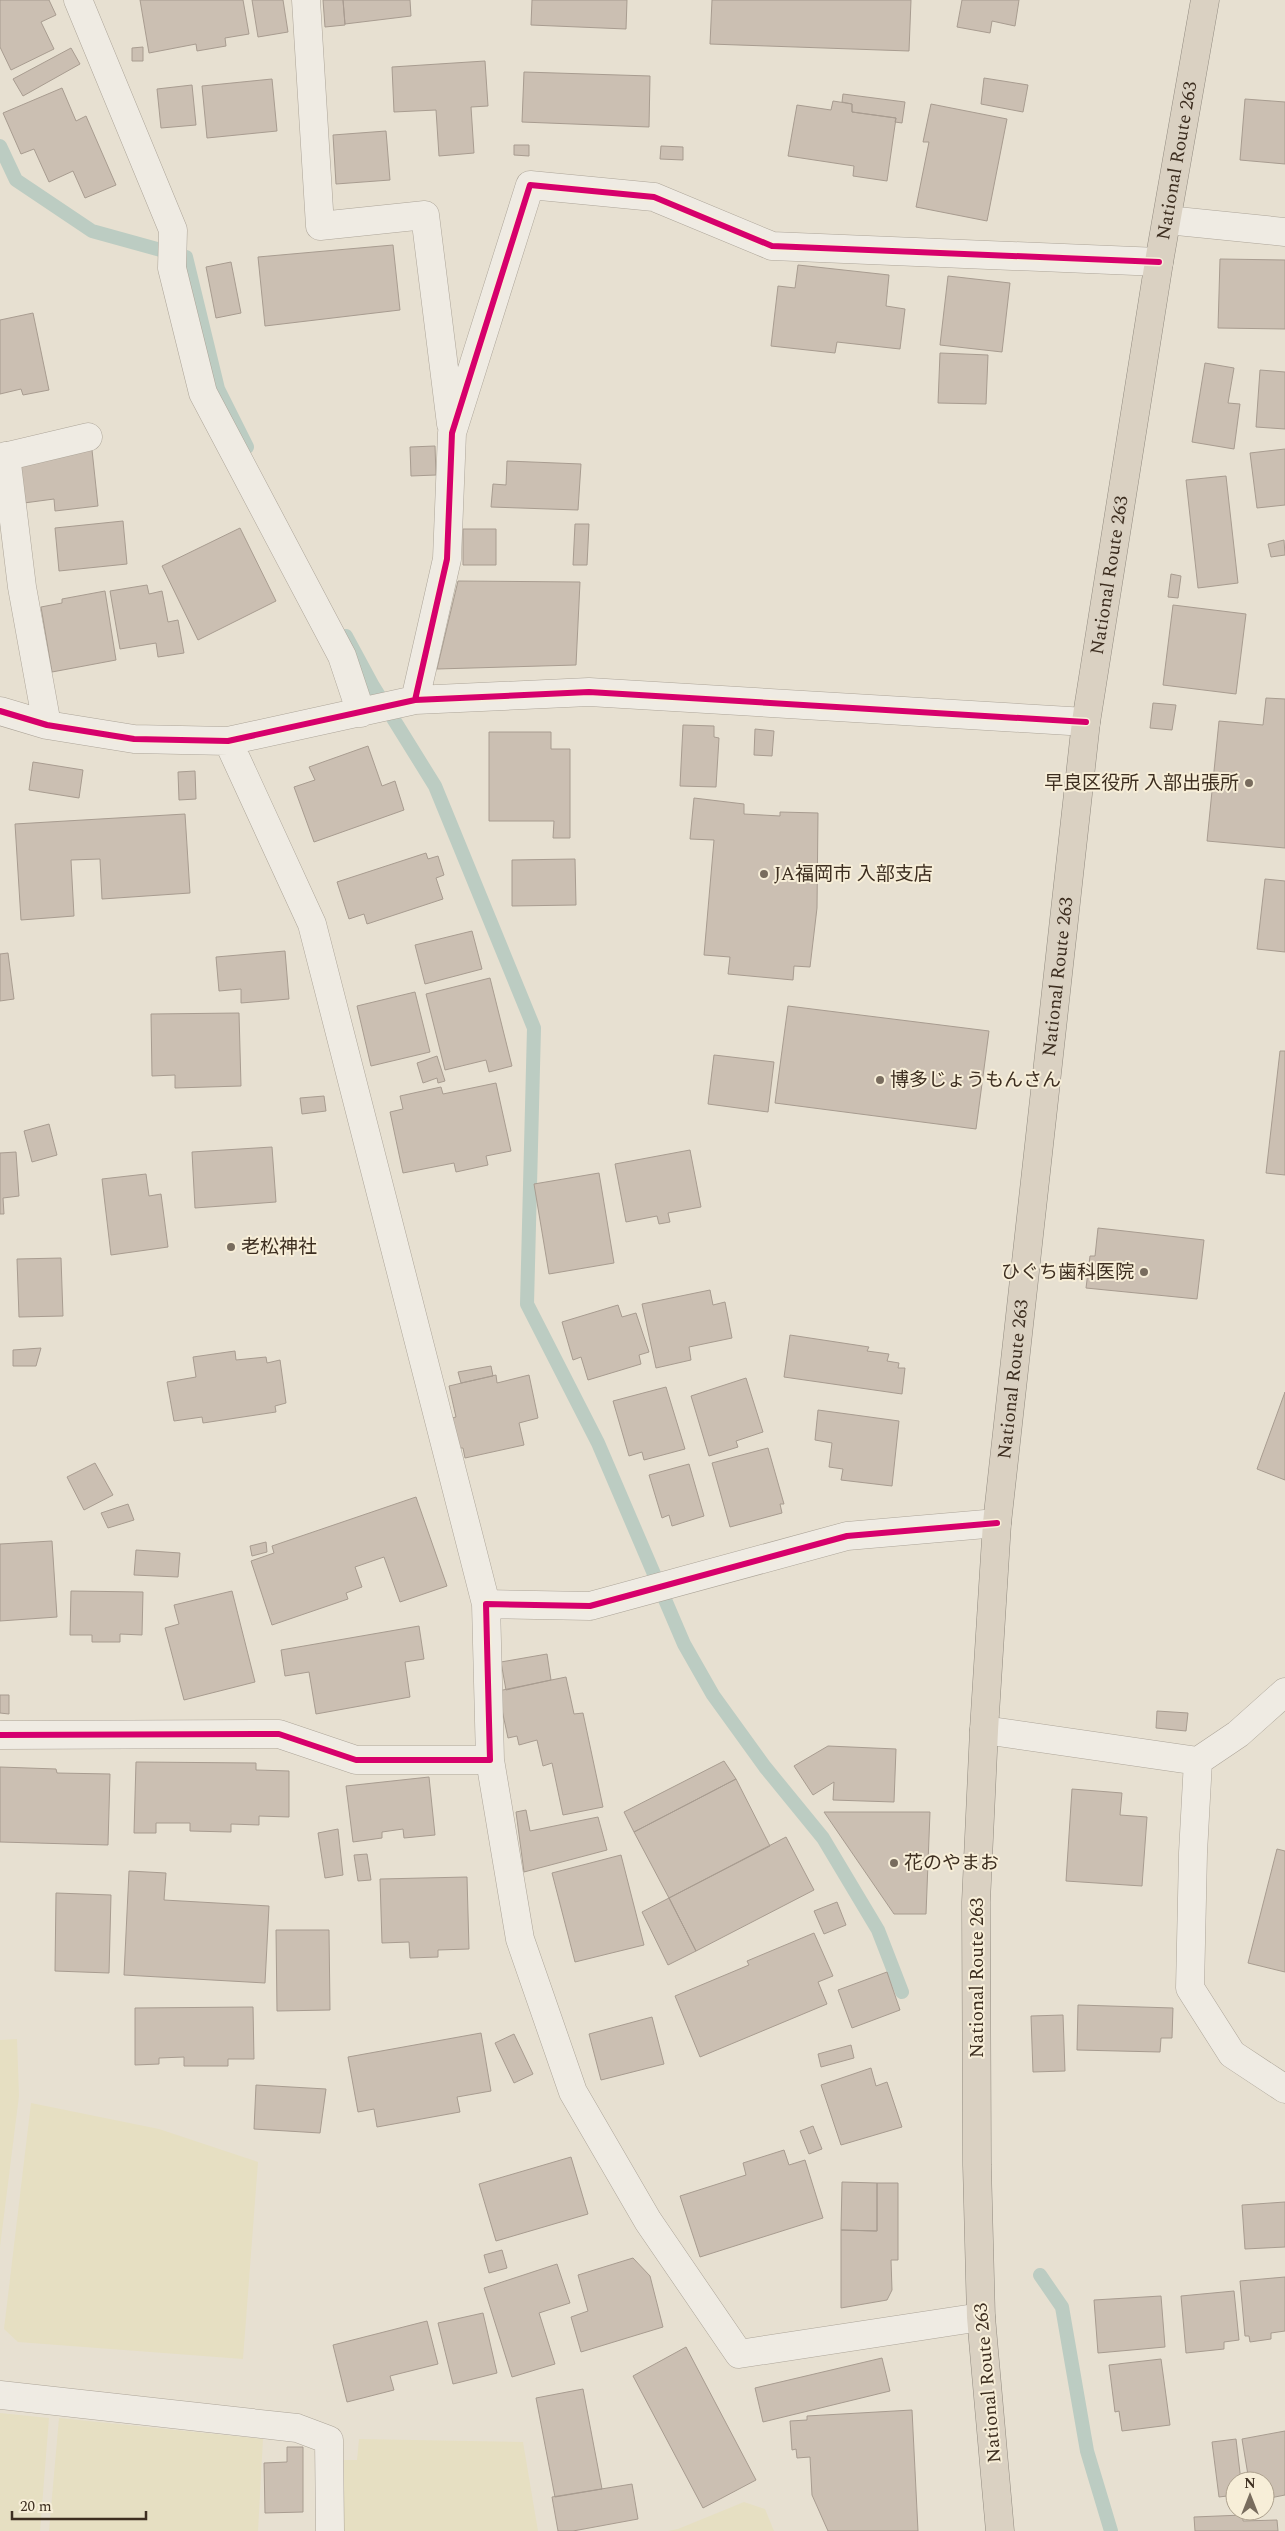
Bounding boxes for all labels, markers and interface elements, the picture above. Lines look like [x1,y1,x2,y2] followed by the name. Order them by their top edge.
[1149,79,1205,242] street label: National Route 263
[1082,493,1136,657] street label: National Route 263
[1044,769,1239,798] place label: 早良区役所 入部出張所
[1243,777,1255,789] marker: 早良区役所 入部出張所
[774,860,933,889] place label: JA福岡市 入部支店
[758,868,770,880] marker: JA福岡市 入部支店
[1034,895,1081,1058] street label: National Route 263
[890,1066,1061,1095] place label: 博多じょうもんさん
[874,1074,886,1086] marker: 博多じょうもんさん
[241,1233,317,1262] place label: 老松神社
[225,1241,237,1253] marker: 老松神社
[1001,1258,1134,1287] place label: ひぐち歯科医院
[1138,1266,1150,1278] marker: ひぐち歯科医院
[990,1298,1036,1461] street label: National Route 263
[904,1849,999,1878] place label: 花のやまお
[888,1857,900,1869] marker: 花のやまお
[963,1897,992,2058] street label: National Route 263
[967,2301,1009,2464] street label: National Route 263
[1225,2471,1275,2521] north arrow
[1244,2473,1256,2494] text: N
[12,2488,146,2520] scale bar
[20,2495,52,2518] text: 20 m

